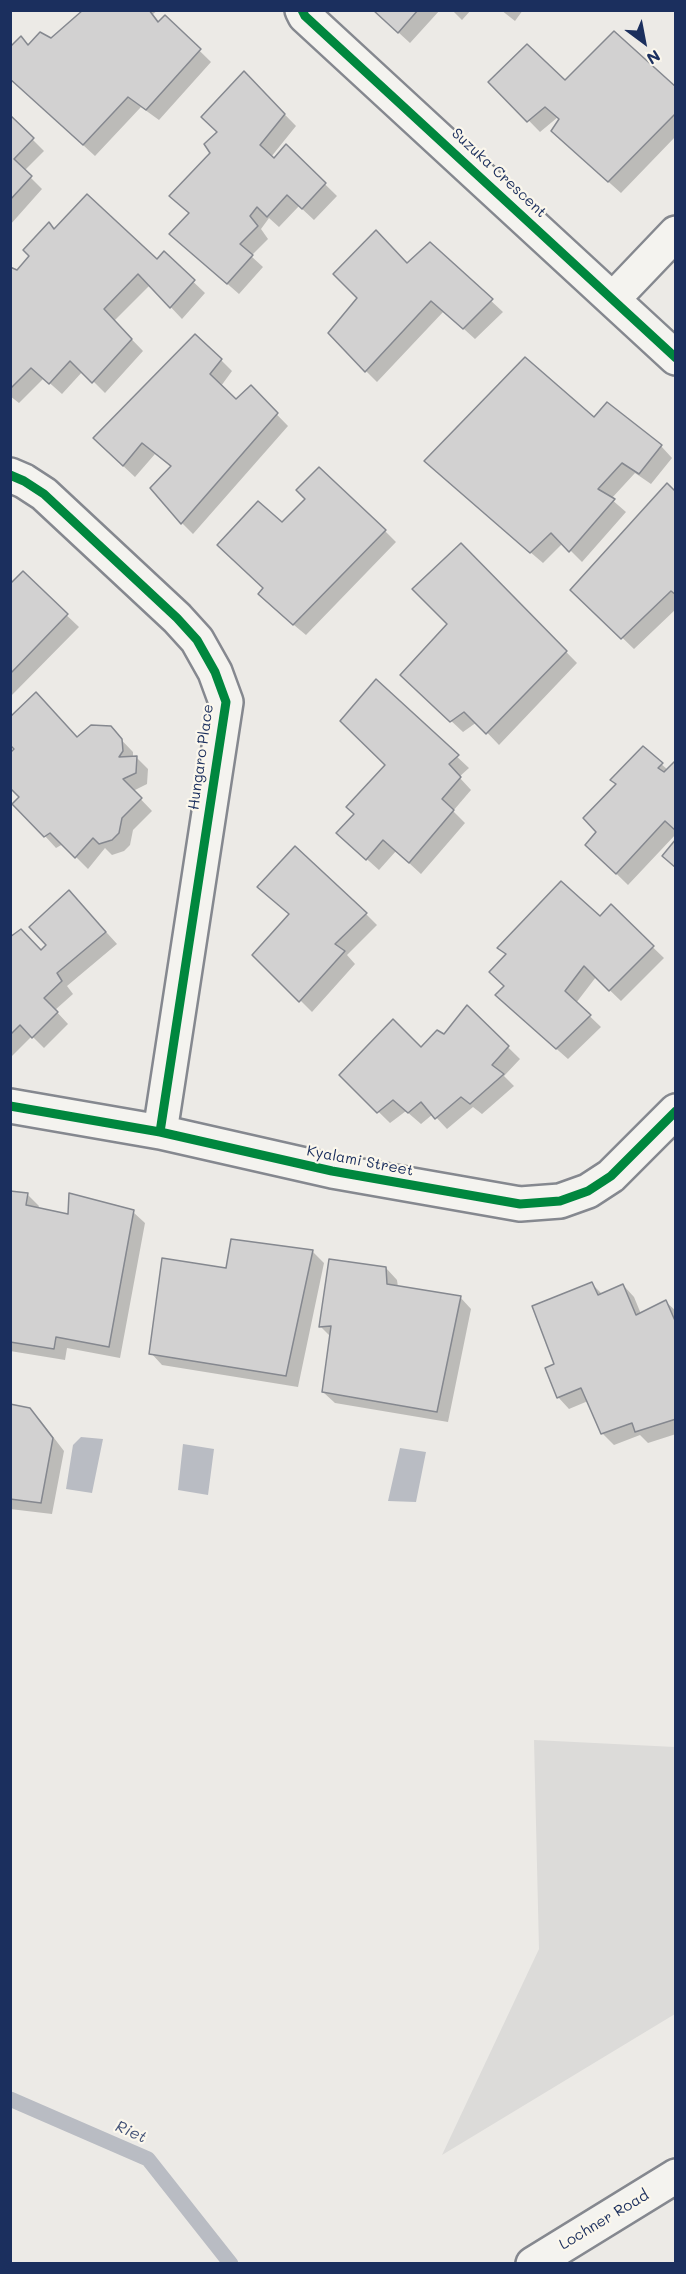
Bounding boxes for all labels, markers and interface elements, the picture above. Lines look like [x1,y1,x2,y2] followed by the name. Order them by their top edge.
[614,12,674,72] north arrow
[643,46,665,70] text: N
[448,124,550,222] street label: Suzuka Crescent
[185,703,217,811] street label: Hungaro Place
[305,1142,415,1180] street label: Kyalami Street
[112,2117,150,2147] water label: Riet
[556,2186,652,2254] street label: Lochner Road

